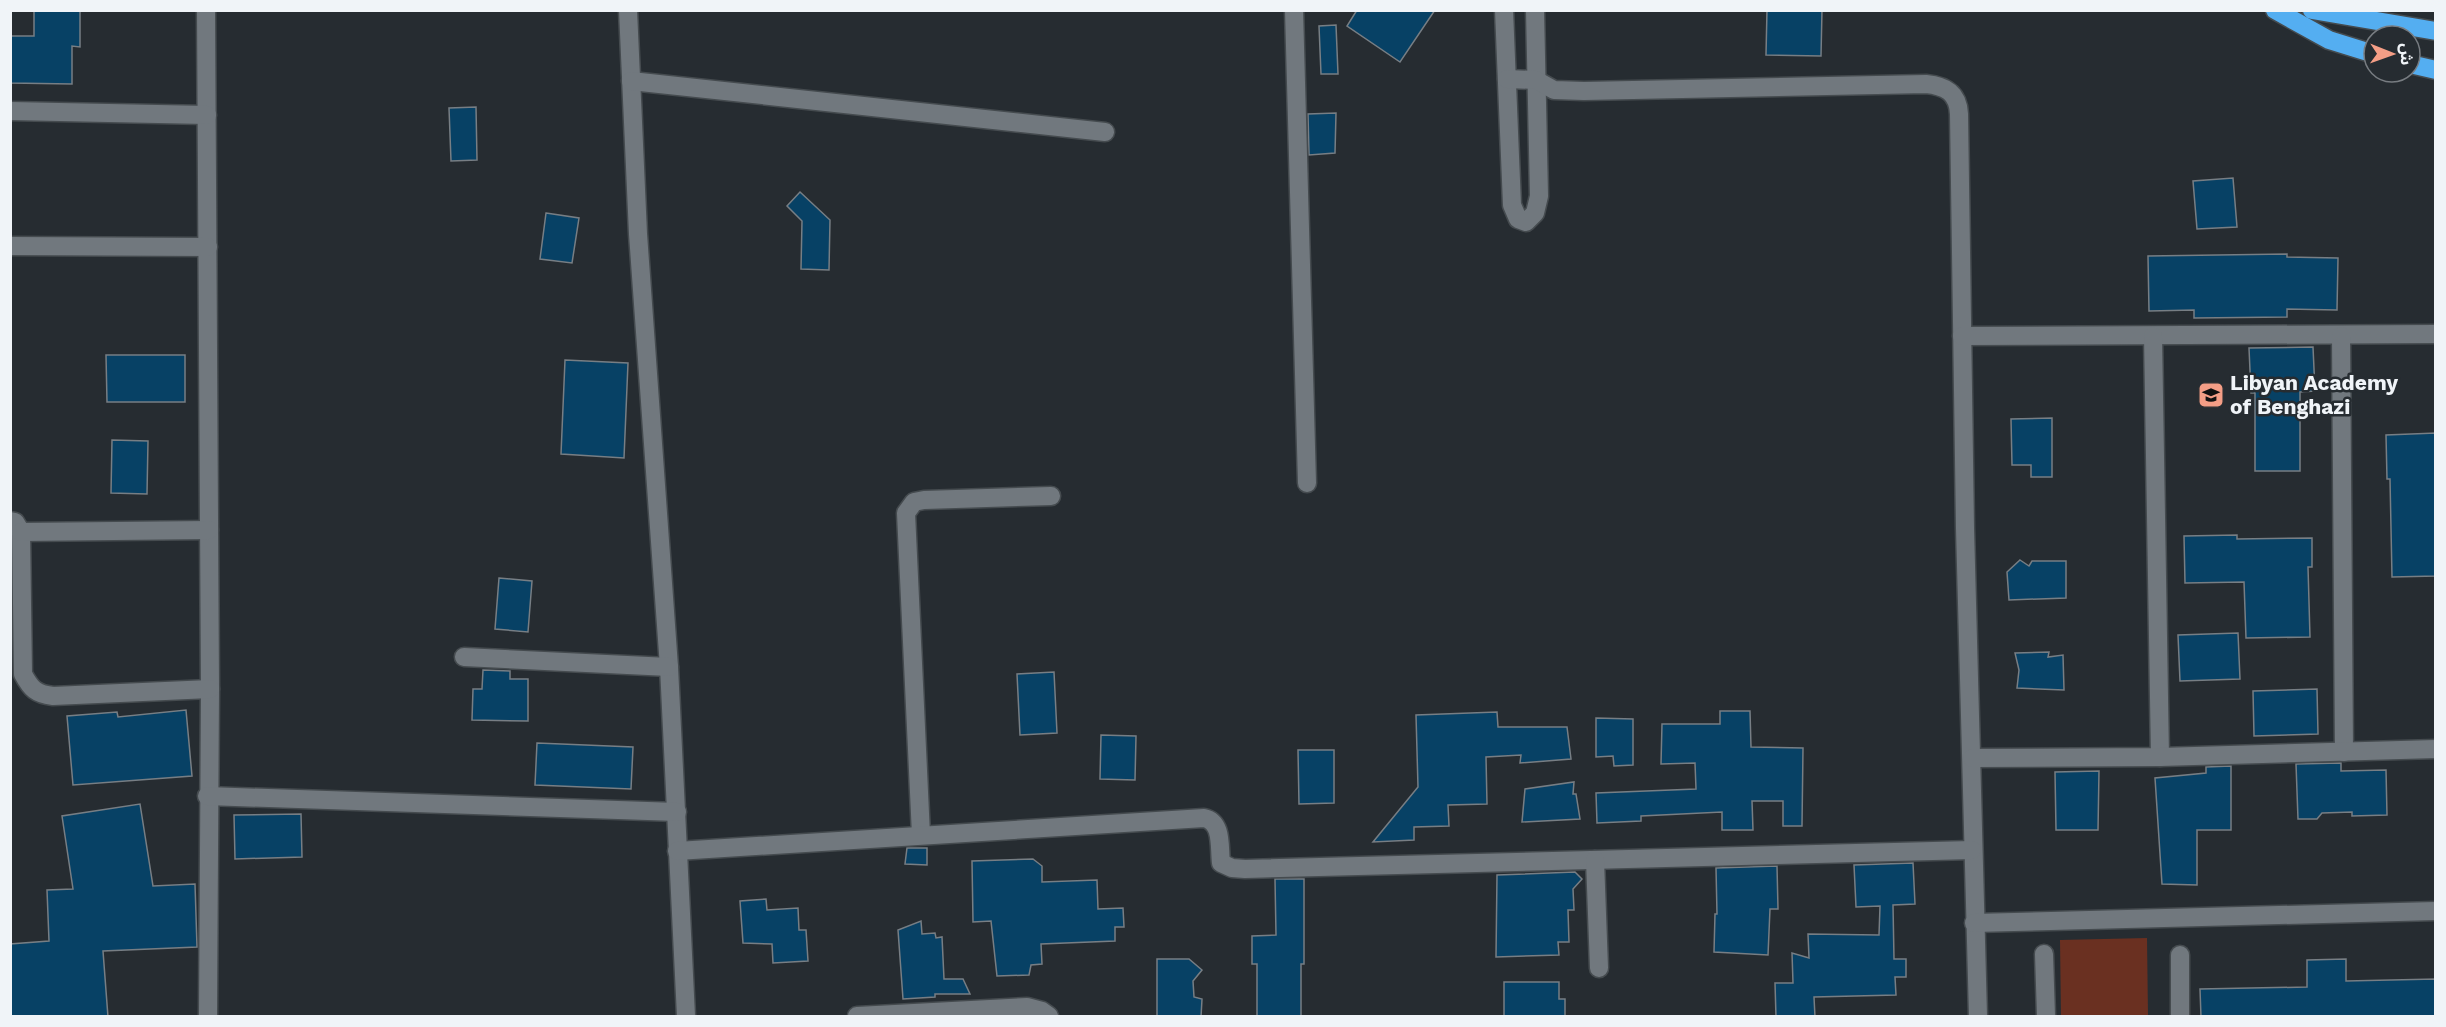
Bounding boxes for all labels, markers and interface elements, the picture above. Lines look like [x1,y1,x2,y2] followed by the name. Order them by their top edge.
[2362,24,2422,84] north arrow
[2397,43,2416,65] text: ش
[2230,370,2398,419] place label: Libyan Academy of Benghazi
[2196,380,2226,410] school or university icon: Libyan Academy of Benghazi

